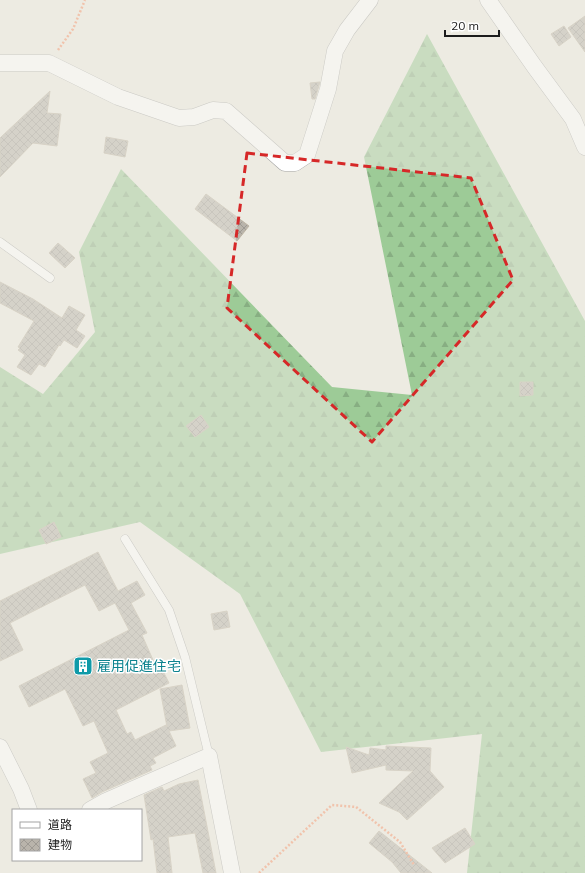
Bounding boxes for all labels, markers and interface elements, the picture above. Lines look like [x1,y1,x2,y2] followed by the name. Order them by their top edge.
[445,12,499,38] scale bar
[451,18,479,33] text: 20 m
[72,655,94,677] building icon: 雇用促進住宅
[97,657,181,675] place label: 雇用促進住宅
[12,809,142,861] legend
[48,817,72,832] text: 道路
[48,837,72,852] text: 建物

